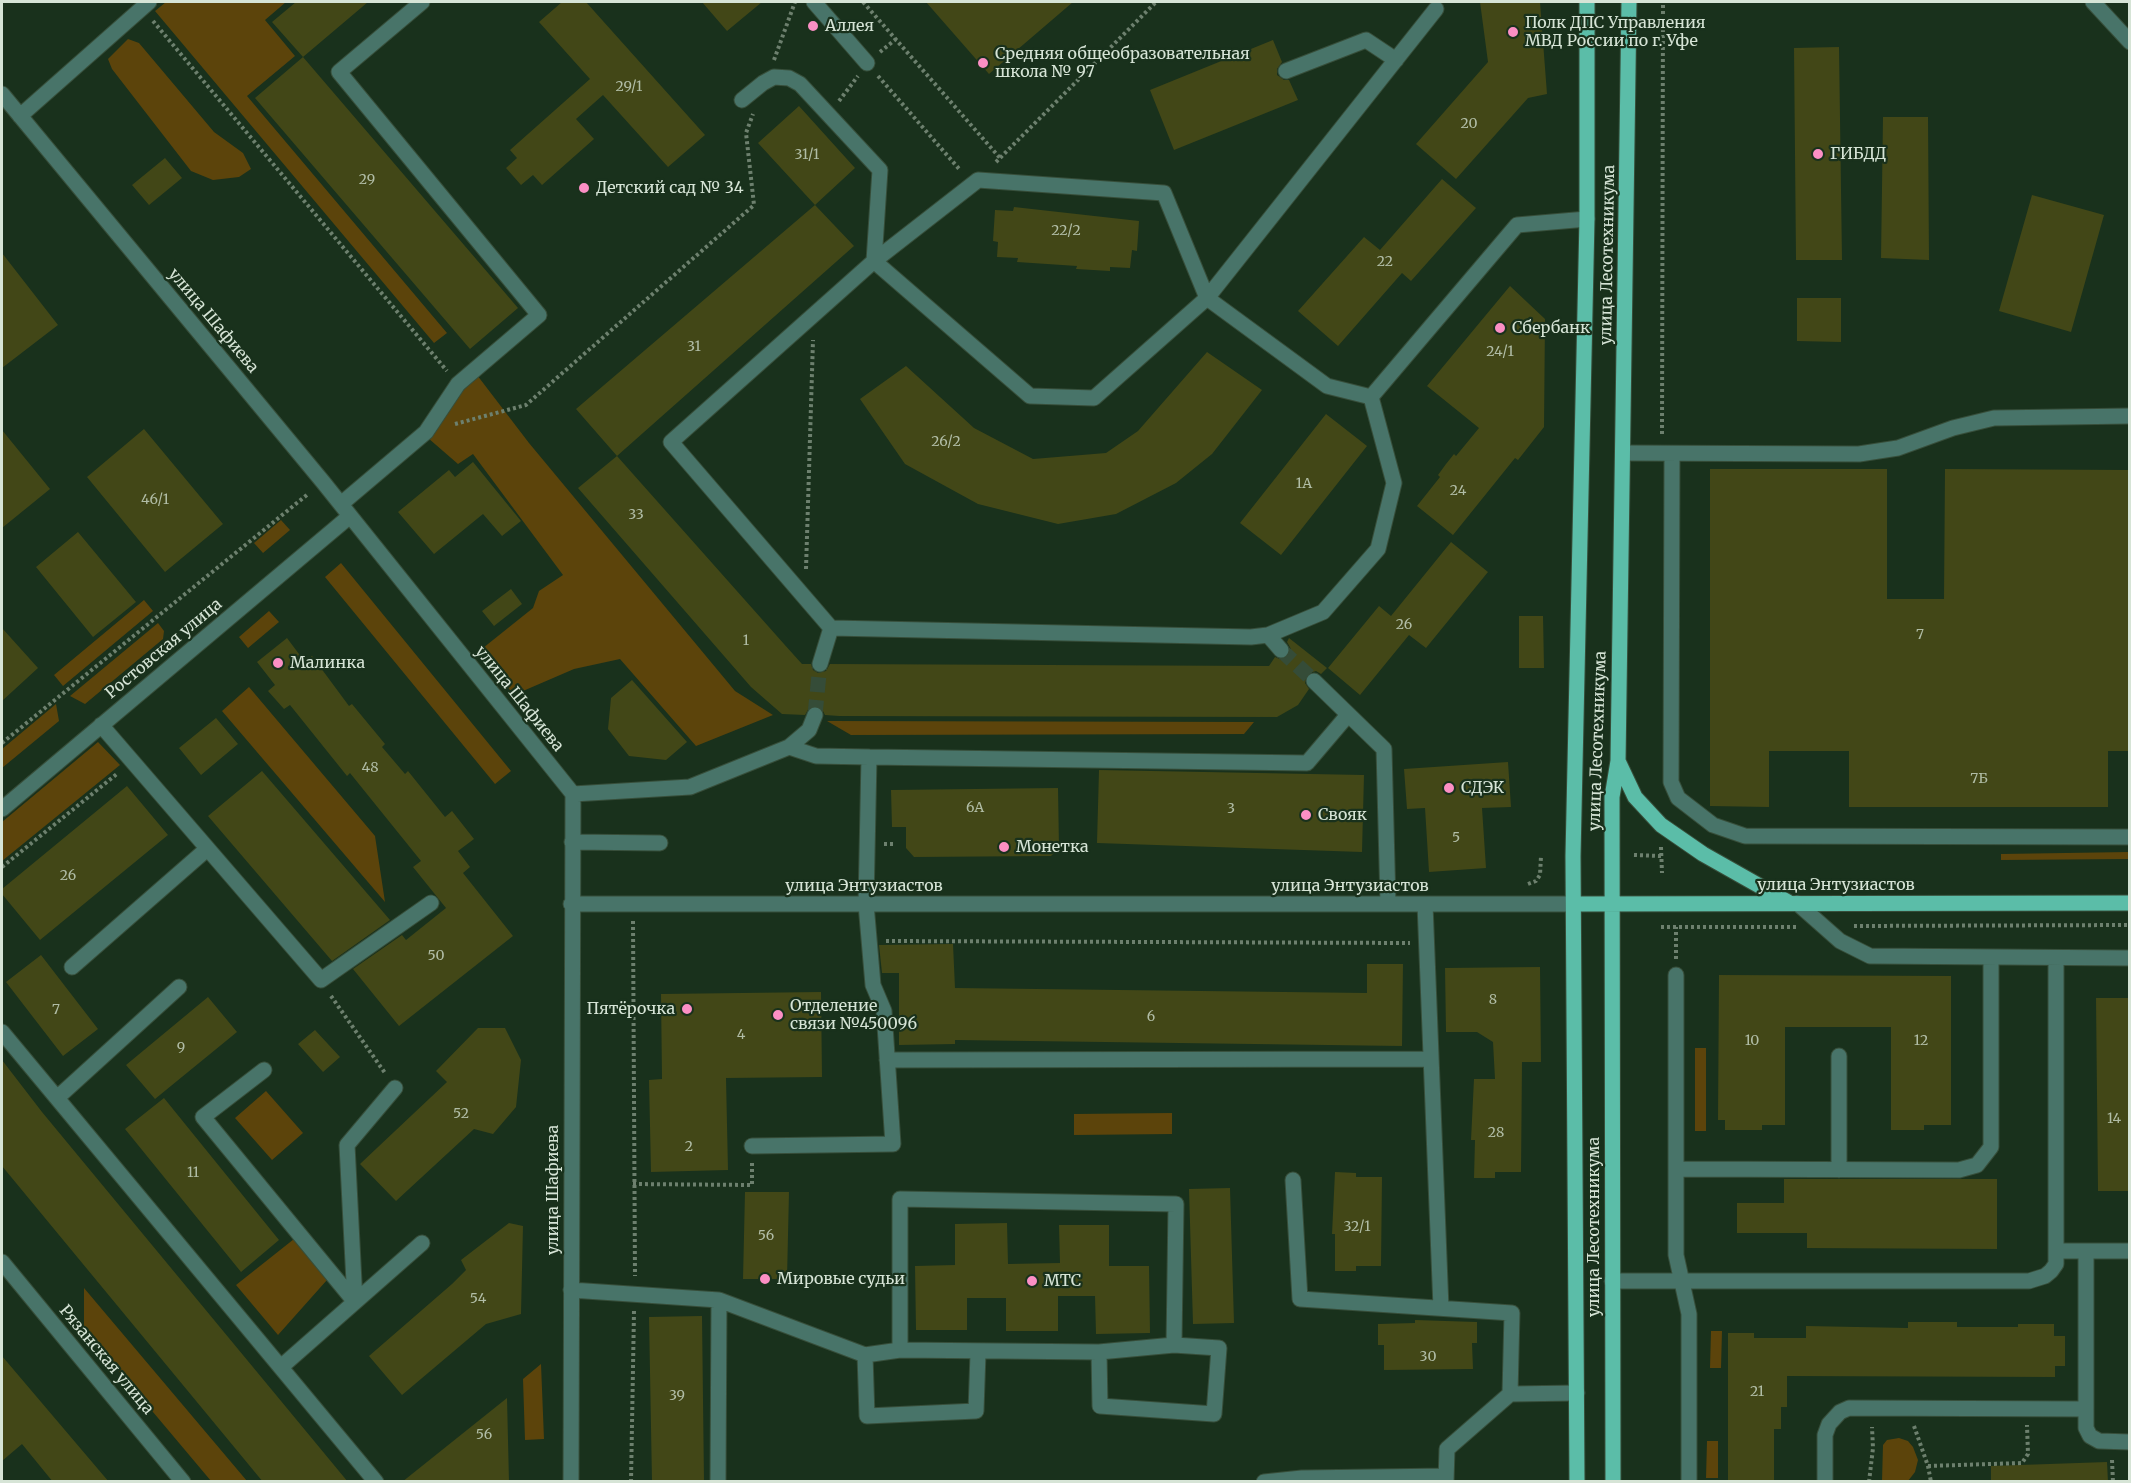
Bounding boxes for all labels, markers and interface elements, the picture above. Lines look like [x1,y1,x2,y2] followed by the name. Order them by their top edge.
[1525,13,1706,51] place label: Полк ДПС Управления МВД России по г. Уфе
[825,16,874,36] place label: Аллея
[806,19,820,33] marker: Аллея
[1506,25,1520,39] marker: Полк ДПС Управления МВД России по г. Уфе
[995,44,1250,82] place label: Средняя общеобразовательная школа № 97
[976,56,990,70] marker: Средняя общеобразовательная школа № 97
[616,79,642,95] house number: 29/1
[1460,116,1478,132] house number: 20
[1830,144,1886,164] place label: ГИБДД
[795,147,819,163] house number: 31/1
[1811,147,1825,161] marker: ГИБДД
[1597,165,1619,345] street label: улица Лесотехникума
[359,172,375,188] house number: 29
[596,178,744,198] place label: Детский сад № 34
[577,181,591,195] marker: Детский сад № 34
[1051,223,1081,239] house number: 22/2
[1377,254,1393,270] house number: 22
[164,265,262,377] street label: улица Шафиева
[1512,318,1590,338] place label: Сбербанк
[1493,321,1507,335] marker: Сбербанк
[687,339,701,355] house number: 31
[1486,344,1514,360] house number: 24/1
[931,434,961,450] house number: 26/2
[1296,476,1312,492] house number: 1А
[1450,483,1466,499] house number: 24
[141,492,169,508] house number: 46/1
[628,507,644,523] house number: 33
[102,595,226,703] street label: Ростовская улица
[1396,617,1412,633] house number: 26
[1916,627,1924,643] house number: 7
[743,633,749,649] house number: 1
[471,642,567,756] street label: улица Шафиева
[1585,651,1611,831] street label: улица Лесотехникума
[290,653,365,673] place label: Малинка
[271,656,285,670] marker: Малинка
[362,760,378,776] house number: 48
[1970,771,1988,787] house number: 7Б
[1461,778,1504,798] place label: СДЭК
[1442,781,1456,795] marker: СДЭК
[966,800,984,816] house number: 6А
[1227,801,1235,817] house number: 3
[1318,805,1367,825] place label: Свояк
[1299,808,1313,822] marker: Свояк
[1452,830,1460,846] house number: 5
[1016,837,1089,857] place label: Монетка
[997,840,1011,854] marker: Монетка
[60,868,76,884] house number: 26
[1757,875,1915,895] street label: улица Энтузиастов
[785,876,943,896] street label: улица Энтузиастов
[1271,876,1429,896] street label: улица Энтузиастов
[428,948,444,964] house number: 50
[1489,992,1497,1008] house number: 8
[790,996,917,1034] place label: Отделение связи №450096
[587,999,675,1019] place label: Пятёрочка
[52,1002,60,1018] house number: 7
[680,1002,694,1016] marker: Пятёрочка
[771,1008,785,1022] marker: Отделение связи №450096
[1147,1009,1155,1025] house number: 6
[737,1027,745,1043] house number: 4
[1745,1033,1759,1049] house number: 10
[1914,1033,1928,1049] house number: 12
[177,1040,185,1056] house number: 9
[453,1106,469,1122] house number: 52
[2107,1111,2121,1127] house number: 14
[543,1125,563,1255] street label: улица Шафиева
[1488,1125,1504,1141] house number: 28
[1584,1137,1604,1317] street label: улица Лесотехникума
[685,1139,693,1155] house number: 2
[187,1165,199,1181] house number: 11
[1343,1219,1371,1235] house number: 32/1
[758,1228,774,1244] house number: 56
[777,1269,905,1289] place label: Мировые судьи
[1044,1271,1081,1291] place label: МТС
[758,1272,772,1286] marker: Мировые судьи
[1025,1274,1039,1288] marker: МТС
[470,1291,486,1307] house number: 54
[55,1302,157,1418] street label: Рязанская улица
[1420,1349,1436,1365] house number: 30
[1750,1384,1764,1400] house number: 21
[669,1388,685,1404] house number: 39
[476,1427,492,1443] house number: 56

